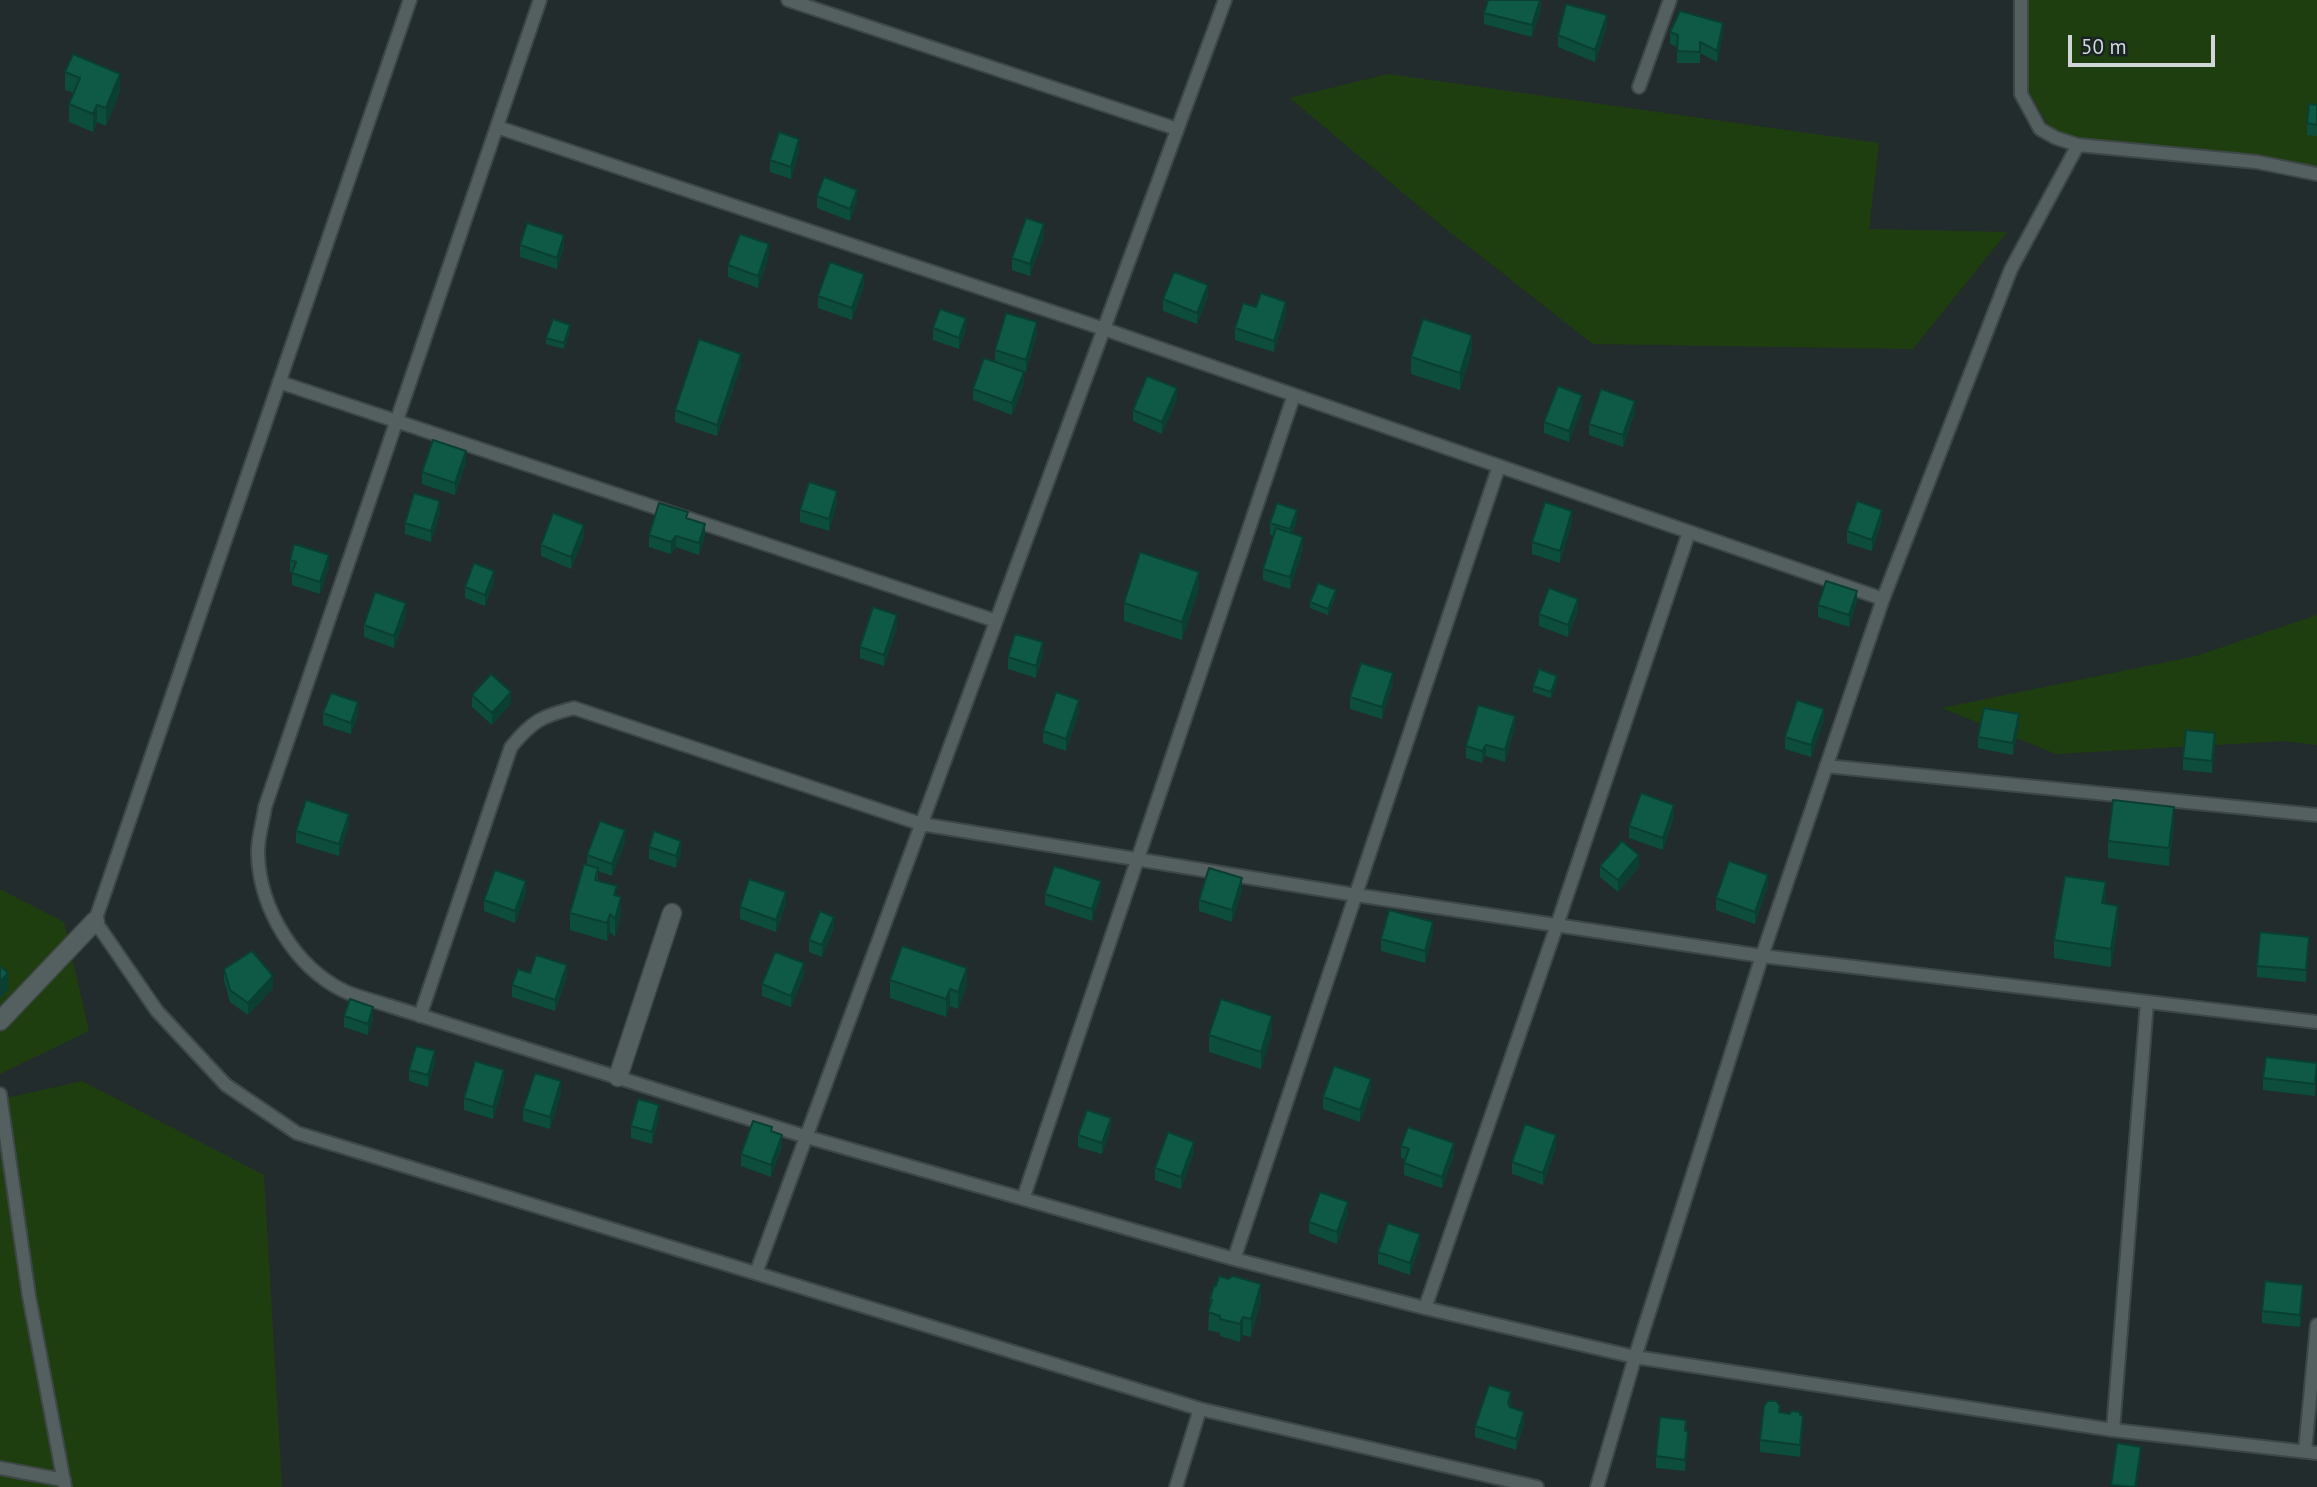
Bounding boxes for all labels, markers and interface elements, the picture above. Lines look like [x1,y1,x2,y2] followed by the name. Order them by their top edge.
[2072,21,2219,65] scale bar
[2081,33,2127,60] text: 50 m

